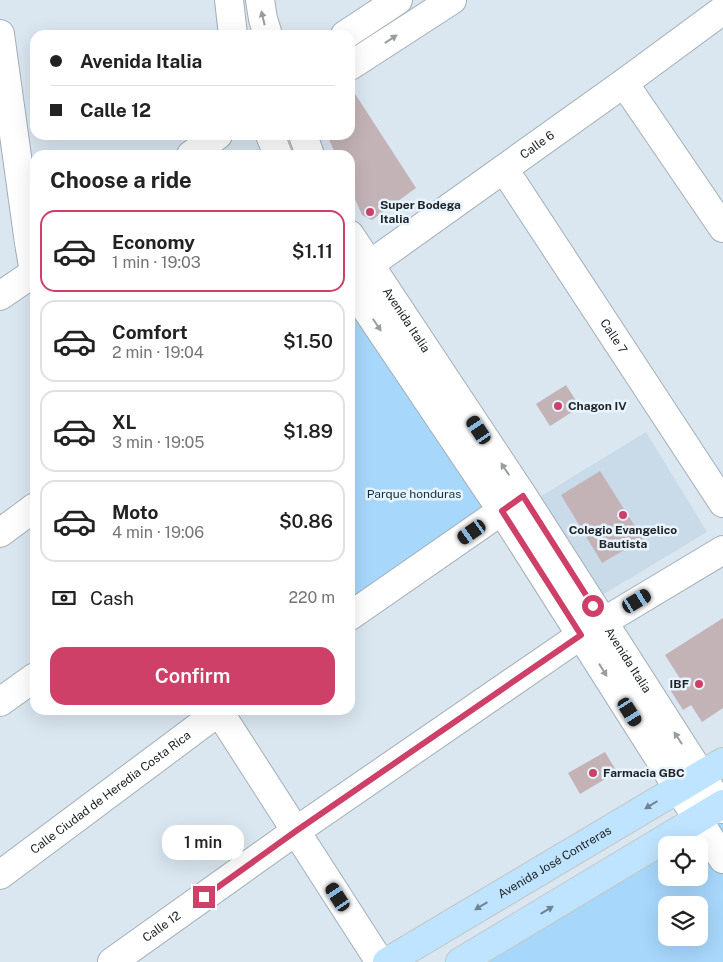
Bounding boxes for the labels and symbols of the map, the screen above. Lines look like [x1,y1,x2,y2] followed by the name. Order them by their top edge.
[259,10,267,25] one-way arrow
[384,35,398,44] one-way arrow
[517,128,557,162] street label: Calle 6
[380,198,461,226] place label: Super Bodega Italia
[364,206,376,218] marker: Super Bodega Italia
[380,285,433,355] street label: Avenida Italia
[597,316,630,356] street label: Calle 7
[372,318,382,332] one-way arrow
[568,399,627,413] place label: Chagon IV
[552,400,564,412] marker: Chagon IV
[464,413,493,447] car
[500,462,510,476] one-way arrow
[367,487,461,501] park label: Parque honduras
[617,509,629,521] marker: Colegio Evangelico Bautista
[455,517,488,547] car
[569,523,677,551] place label: Colegio Evangelico Bautista
[620,587,653,615] car
[582,595,604,617] route start
[602,625,654,696] street label: Avenida Italia
[599,664,608,677] one-way arrow
[670,677,689,691] place label: IBF
[693,678,705,690] marker: IBF
[615,695,644,729] car
[28,728,194,857] street label: Calle Ciudad de Heredia Costa Rica
[673,732,683,745] one-way arrow
[603,766,685,780] place label: Farmacia GBC
[587,767,599,779] marker: Farmacia GBC
[645,801,658,810] one-way arrow
[495,823,614,901] street label: Avenida José Contreras
[163,824,245,860] callout: 1 min
[323,880,352,914] car
[193,886,215,908] route end
[475,902,488,911] one-way arrow
[541,905,554,914] one-way arrow
[140,908,183,945] street label: Calle 12

